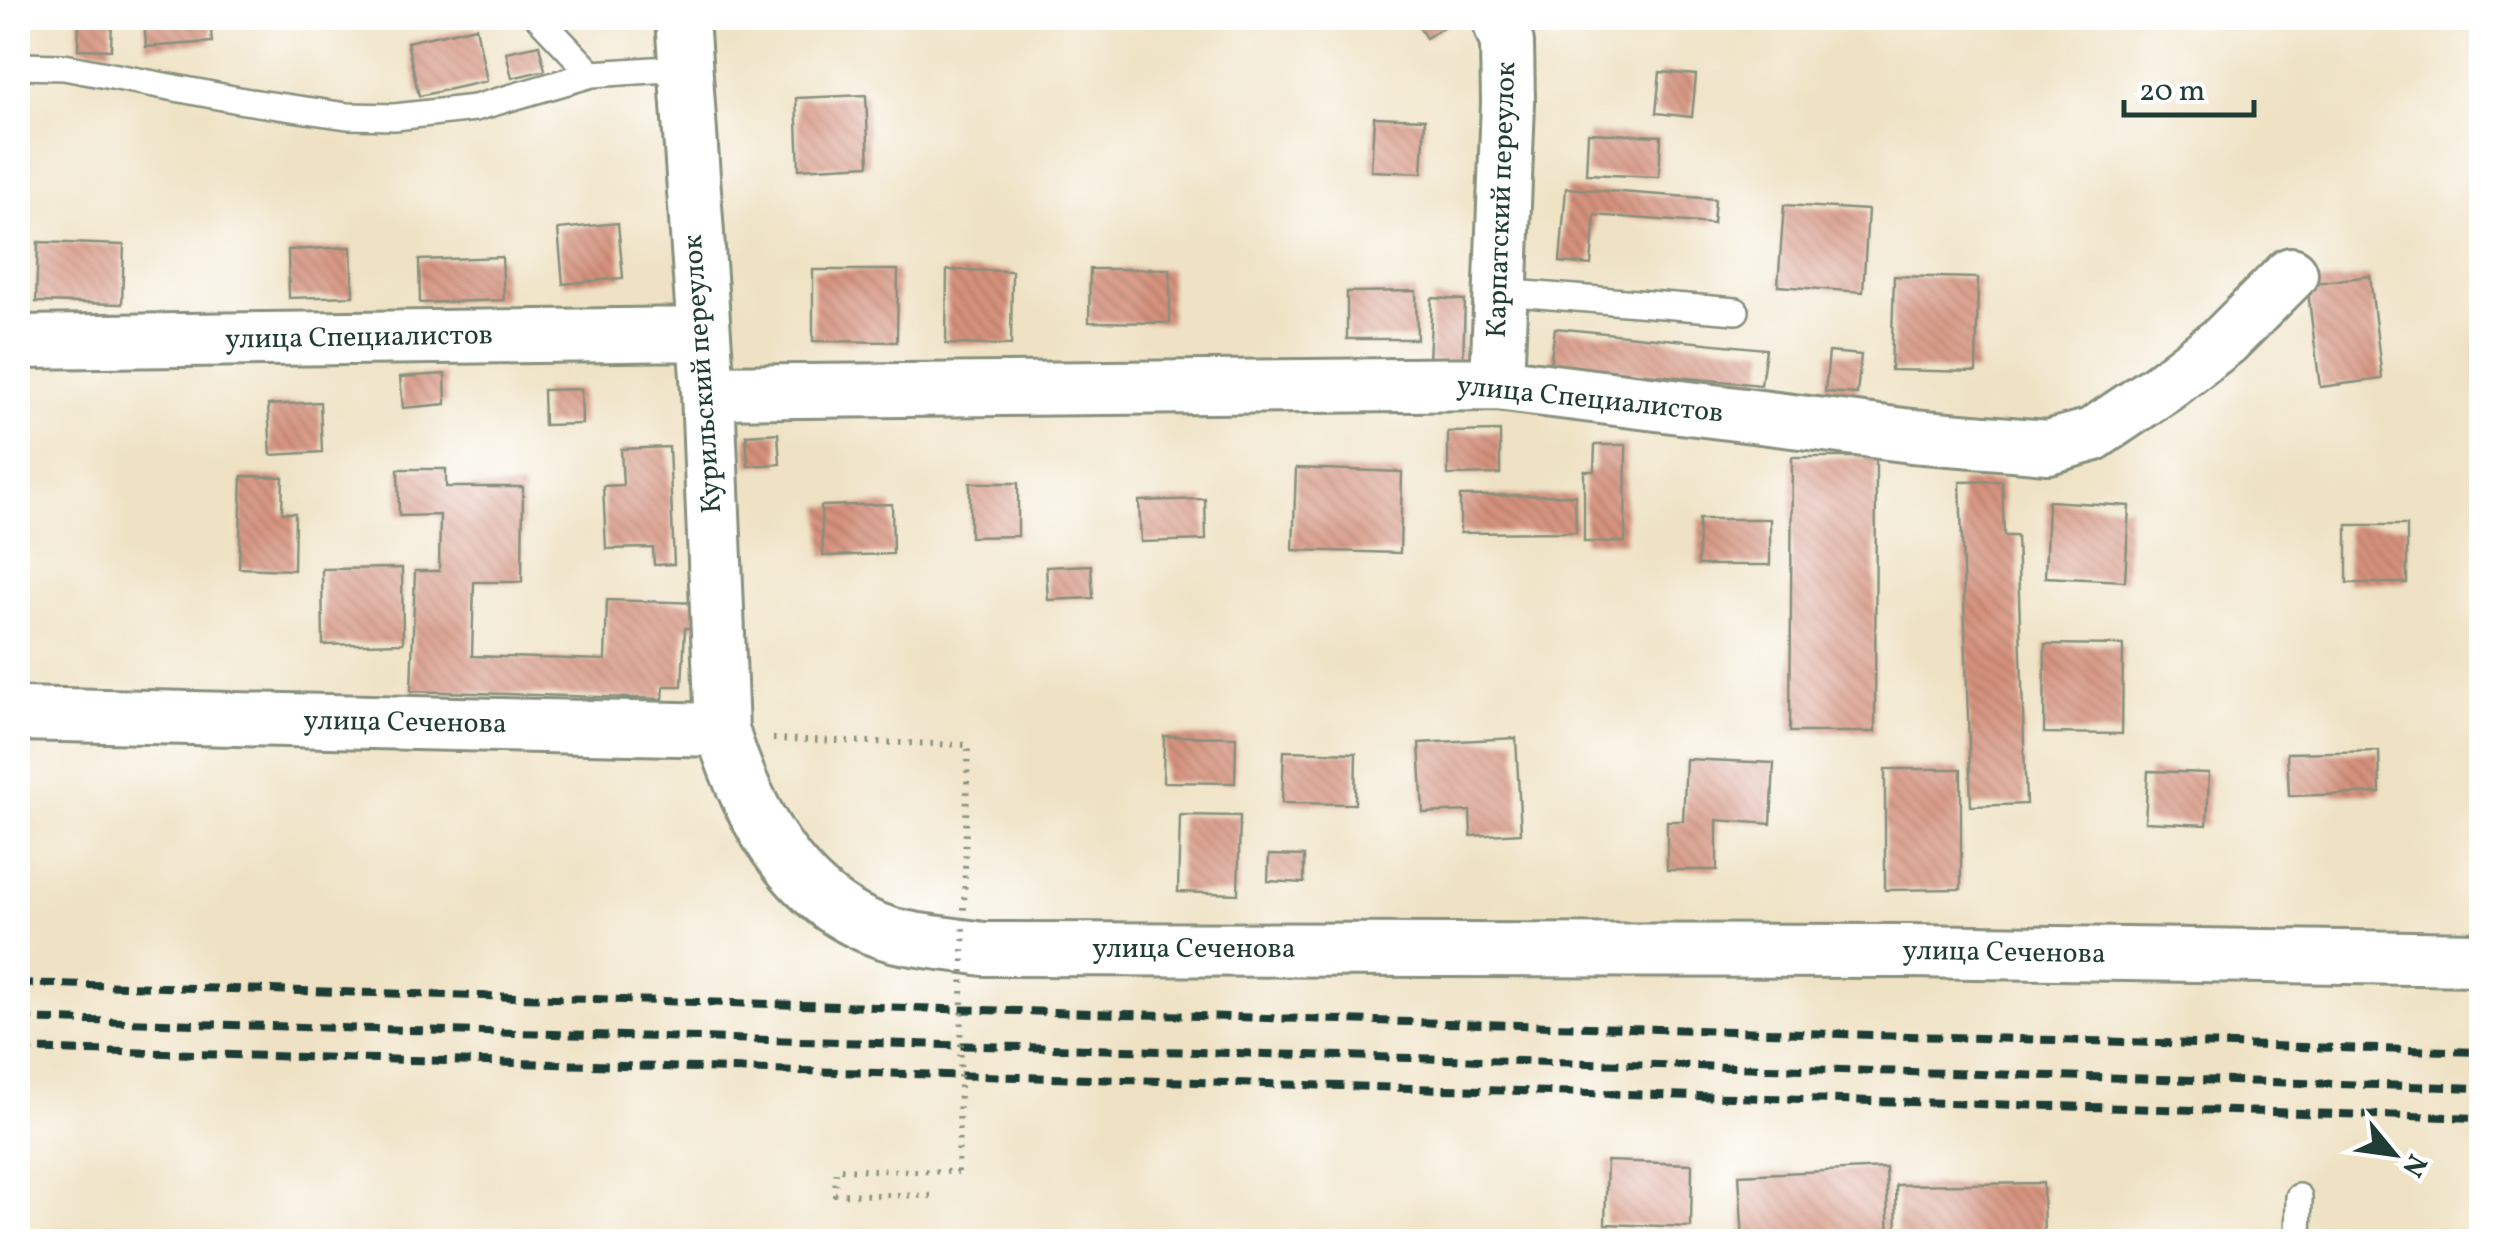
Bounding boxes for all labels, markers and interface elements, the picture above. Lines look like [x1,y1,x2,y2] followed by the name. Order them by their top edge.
[2124,55,2254,117] scale bar
[1478,61,1526,339] street label: Карпатский переулок
[2139,71,2205,113] text: 20 m
[674,233,732,515] street label: Курильский переулок
[225,316,493,360] street label: улица Специалистов
[1455,367,1725,433] street label: улица Специалистов
[303,702,507,744] street label: улица Сеченова
[1092,930,1296,969] street label: улица Сеченова
[1902,932,2106,974] street label: улица Сеченова
[2344,1104,2444,1204] north arrow
[2392,1147,2436,1183] text: N

